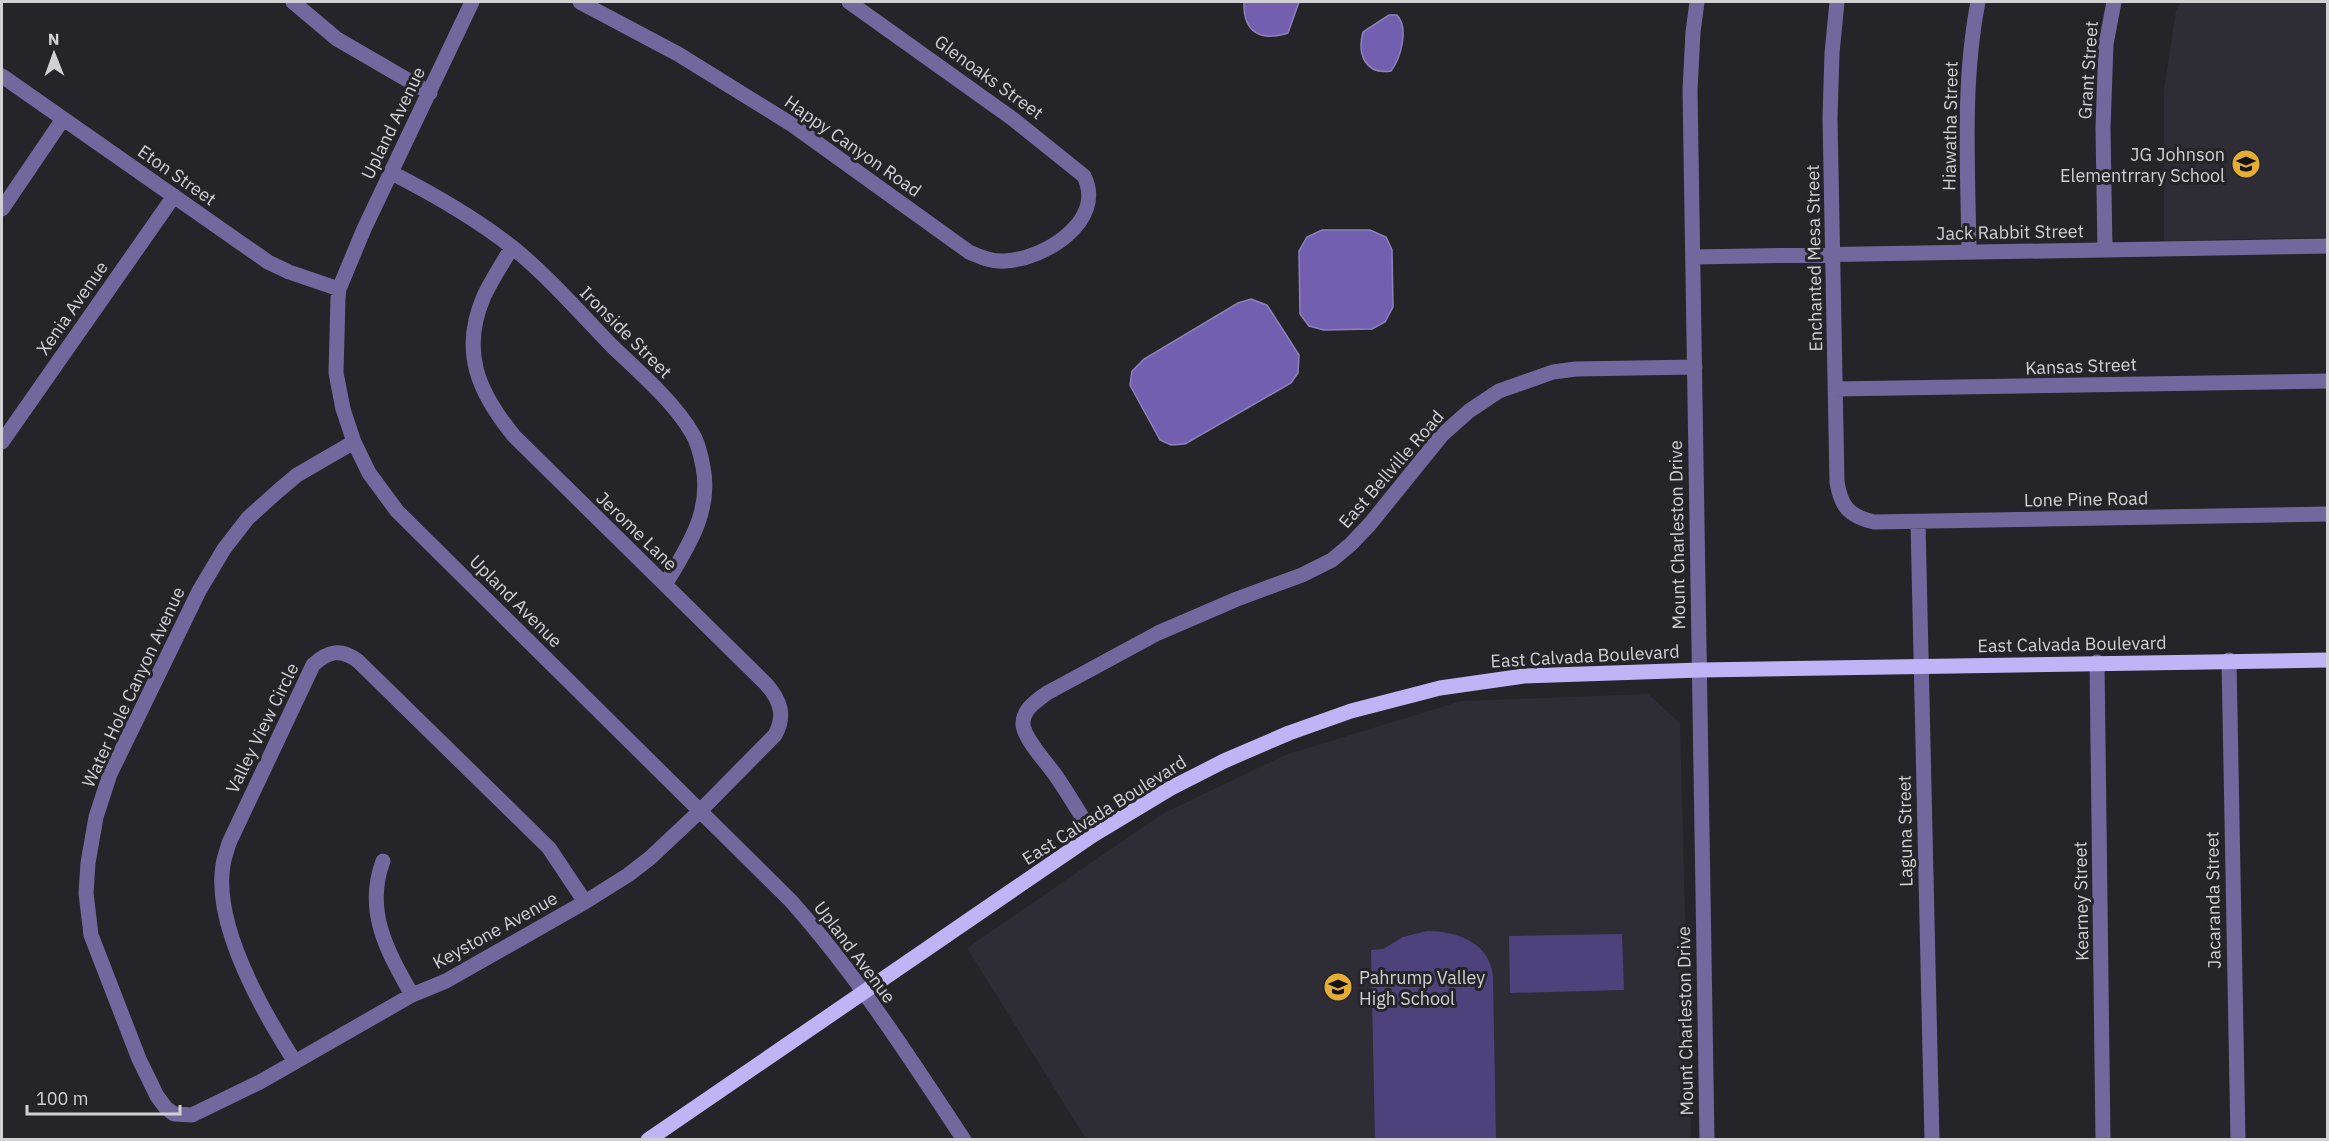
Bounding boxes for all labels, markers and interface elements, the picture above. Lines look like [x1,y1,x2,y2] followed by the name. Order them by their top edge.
[2073,20,2103,120] street label: Grant Street
[24,24,84,84] north arrow
[48,29,60,49] text: N
[930,30,1048,124] street label: Glenoaks Street
[1937,61,1963,191] street label: Hiawatha Street
[356,63,430,183] street label: Upland Avenue
[780,90,926,202] street label: Happy Canyon Road
[133,140,221,210] street label: Eton Street
[2060,143,2225,187] place label: JG Johnson Elementrrary School
[2230,148,2262,180] school or university icon: JG Johnson Elementrrary School
[1801,164,1827,352] street label: Enchanted Mesa Street
[1936,219,2084,245] street label: Jack Rabbit Street
[31,257,113,359] street label: Xenia Avenue
[575,281,677,383] street label: Ironside Street
[2025,353,2137,379] street label: Kansas Street
[1333,405,1449,533] street label: East Bellville Road
[1664,440,1690,630] street label: Mount Charleston Drive
[2024,486,2148,512] street label: Lone Pine Road
[592,487,683,576] street label: Jerome Lane
[465,550,567,652] street label: Upland Avenue
[76,583,190,791] street label: Water Hole Canyon Avenue
[1977,631,2167,657] street label: East Calvada Boulevard
[1490,640,1680,672] street label: East Calvada Boulevard
[221,659,304,797] street label: Valley View Circle
[1018,750,1190,870] street label: East Calvada Boulevard
[1893,775,1917,887] street label: Laguna Street
[2200,831,2226,969] street label: Jacaranda Street
[2068,841,2094,961] street label: Kearney Street
[429,886,561,974] street label: Keystone Avenue
[809,896,901,1008] street label: Upland Avenue
[1672,926,1698,1116] street label: Mount Charleston Drive
[1359,966,1485,1010] place label: Pahrump Valley High School
[1322,971,1354,1003] school or university icon: Pahrump Valley High School
[27,1078,180,1116] scale bar
[36,1087,88,1110] text: 100 m

